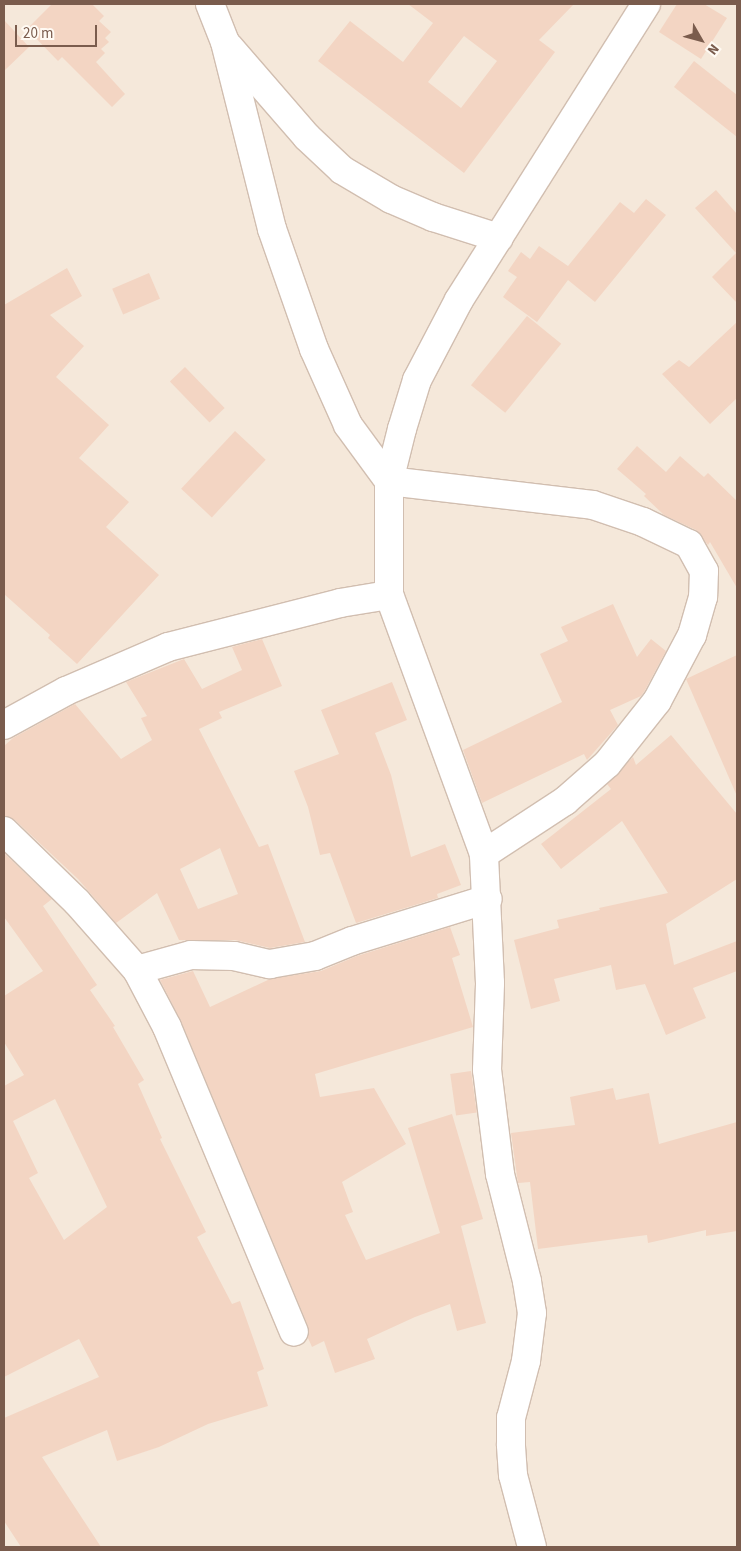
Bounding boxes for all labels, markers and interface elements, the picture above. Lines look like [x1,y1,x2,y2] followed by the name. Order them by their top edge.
[18,15,100,47] scale bar
[676,15,726,65] north arrow
[23,23,53,44] text: 20 m
[702,39,724,59] text: N

